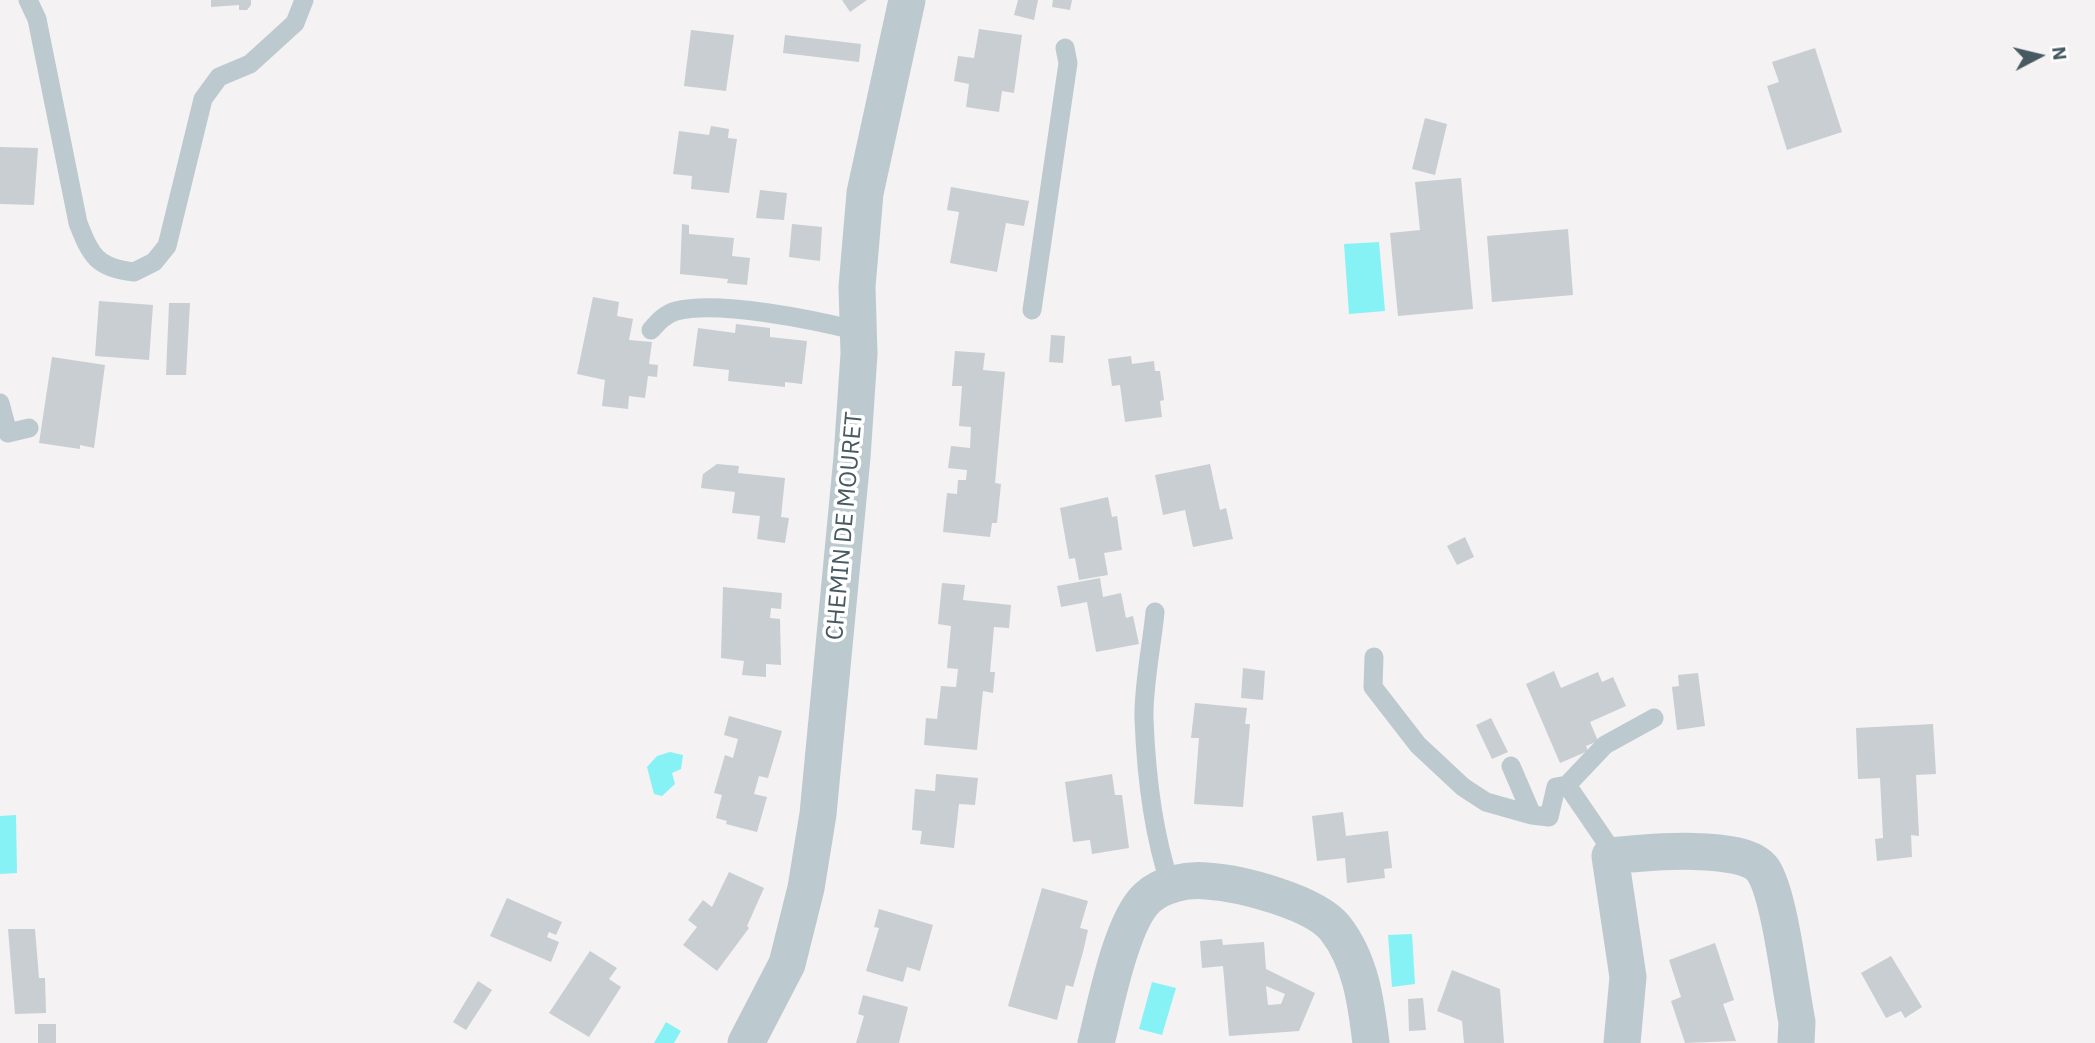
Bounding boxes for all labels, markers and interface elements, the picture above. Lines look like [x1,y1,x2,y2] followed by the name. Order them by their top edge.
[2004,21,2074,91] north arrow
[2047,45,2073,62] text: N
[821,411,869,641] street label: CHEMIN DE MOURET

